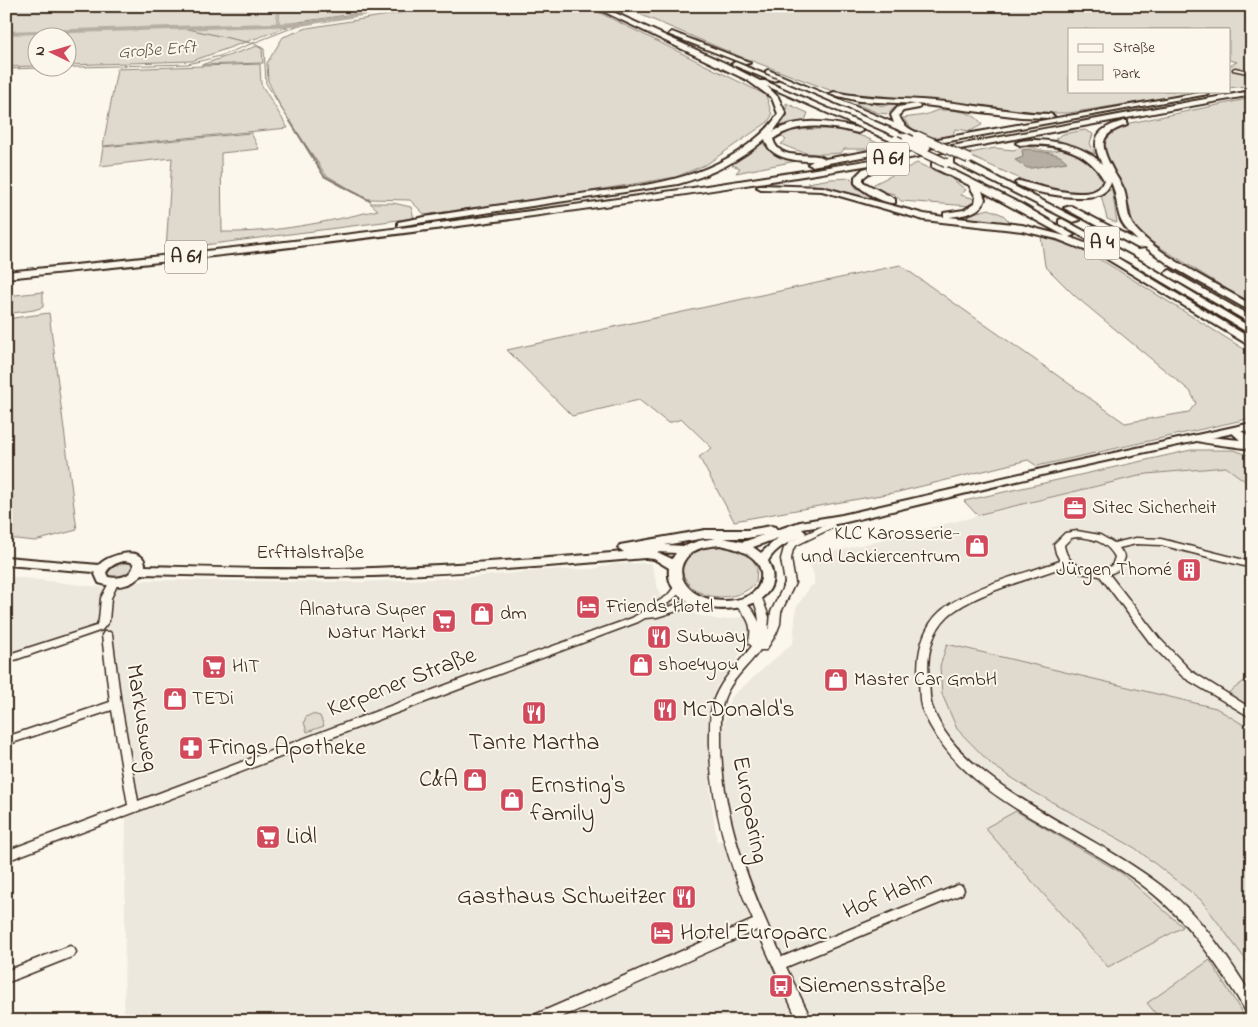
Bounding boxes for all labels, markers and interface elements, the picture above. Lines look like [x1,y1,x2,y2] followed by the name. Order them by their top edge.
[28,28,78,78] north arrow
[1068,28,1230,92] legend
[117,35,199,67] water label: Große Erft
[1113,37,1155,59] text: Straße
[30,45,51,57] text: N
[1113,63,1141,85] text: Park
[867,142,909,176] road number: A 61
[1084,227,1120,260] road number: A 4
[165,240,207,274] road number: A 61
[1092,494,1217,523] place label: Sitec Sicherheit
[1062,495,1088,521] office icon: Sitec Sicherheit
[800,520,960,572] place label: KLC Karosserie- und Lackiercentrum
[964,533,990,559] shop icon: KLC Karosserie- und Lackiercentrum
[256,539,364,568] street label: Erfttalstraße
[1056,556,1172,586] place label: Jürgen Thomé
[1176,557,1202,583] building icon: Jürgen Thomé
[605,593,713,622] place label: Friends Hotel
[575,594,601,620] hotel icon: Friends Hotel
[299,596,427,648] place label: Alnatura Super Natur Markt
[500,600,527,629] place label: dm
[469,601,495,627] shop icon: dm
[431,608,457,634] supermarket icon: Alnatura Super Natur Markt
[676,623,746,652] place label: Subway
[646,624,672,650] restaurant icon: Subway
[323,638,482,727] street label: Kerpener Straße
[658,651,739,680] place label: shoe4you
[628,652,654,678] shop icon: shoe4you
[232,653,260,682] place label: HIT
[201,654,227,680] supermarket icon: HIT
[115,662,167,774] street label: Markusweg
[854,666,997,695] place label: Master Car GmbH
[823,667,849,693] shop icon: Master Car GmbH
[192,685,234,714] place label: TEDi
[162,686,188,712] shop icon: TEDi
[682,693,794,728] place label: McDonald's
[652,697,678,723] restaurant icon: McDonald's
[521,700,547,726] restaurant icon: Tante Martha
[469,726,599,761] place label: Tante Martha
[207,731,366,766] place label: Frings Apotheke
[178,735,204,761] pharmacy icon: Frings Apotheke
[721,753,777,867] street label: Europaring
[419,763,458,798] place label: C&A
[462,767,488,793] shop icon: C&A
[530,769,626,833] place label: Ernsting's family
[499,787,525,813] shop icon: Ernsting's family
[286,820,317,855] place label: Lidl
[255,824,281,850] supermarket icon: Lidl
[838,862,938,930] street label: Hof Hahn
[457,880,667,915] place label: Gasthaus Schweitzer
[671,884,697,910] restaurant icon: Gasthaus Schweitzer
[680,916,828,951] place label: Hotel Europarc
[649,920,675,946] hotel icon: Hotel Europarc
[798,969,946,1004] place label: Siemensstraße
[768,973,794,999] bus stop icon: Siemensstraße

